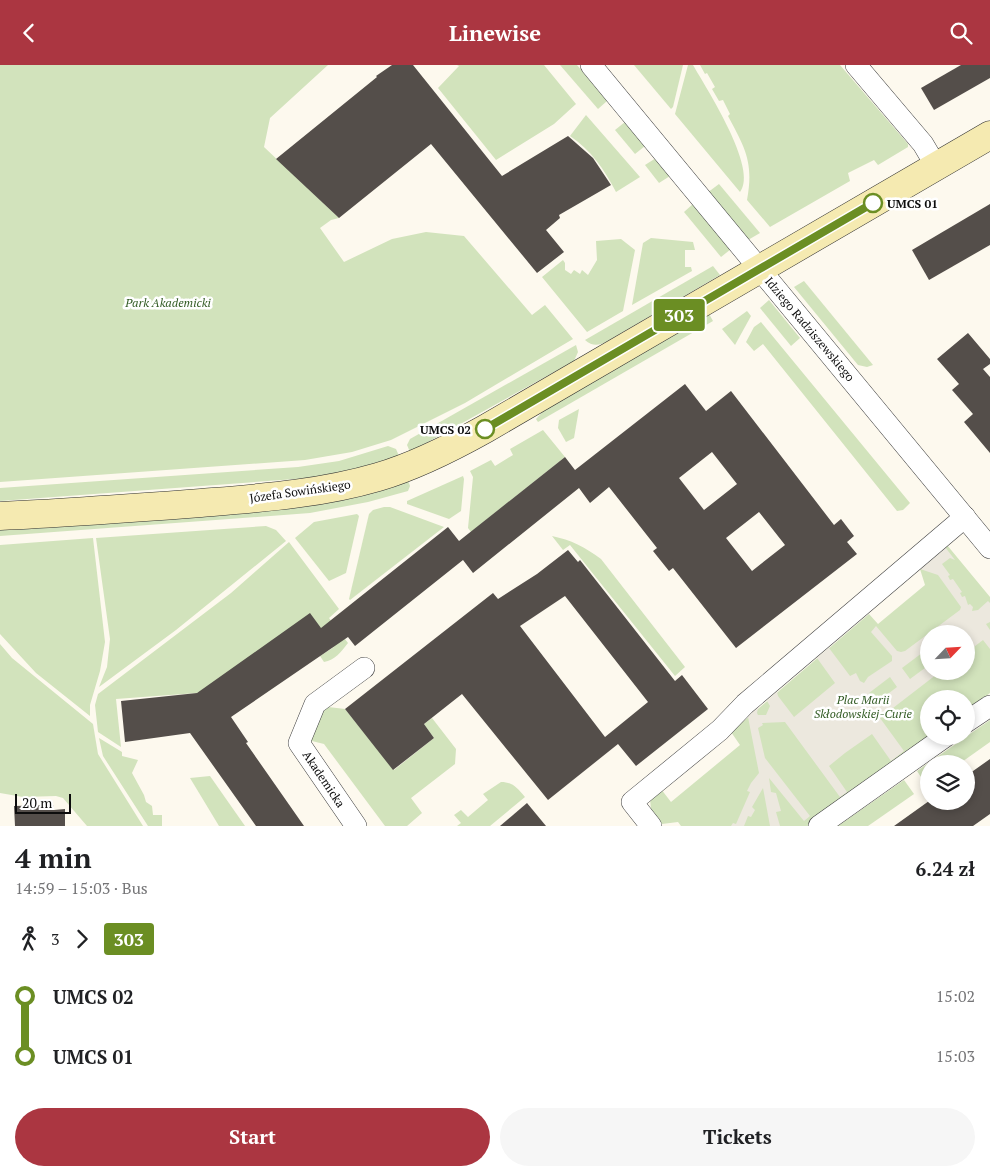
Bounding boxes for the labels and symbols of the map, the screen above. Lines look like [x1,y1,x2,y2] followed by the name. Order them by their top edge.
[863,193,883,213] marker: UMCS 01
[887,196,938,211] place label: UMCS 01
[762,274,858,385] street label: Idziego Radziszewskiego
[124,295,211,310] park label: Park Akademicki
[650,299,708,331] line badge: 303
[475,419,495,439] marker: UMCS 02
[420,422,471,437] place label: UMCS 02
[249,476,352,506] street label: Józefa Sowińskiego
[920,625,975,680] north arrow
[814,692,913,721] park label: Plac Marii Skłodowskiej-Curie
[300,748,348,810] street label: Akademicka
[15,791,71,814] scale bar

